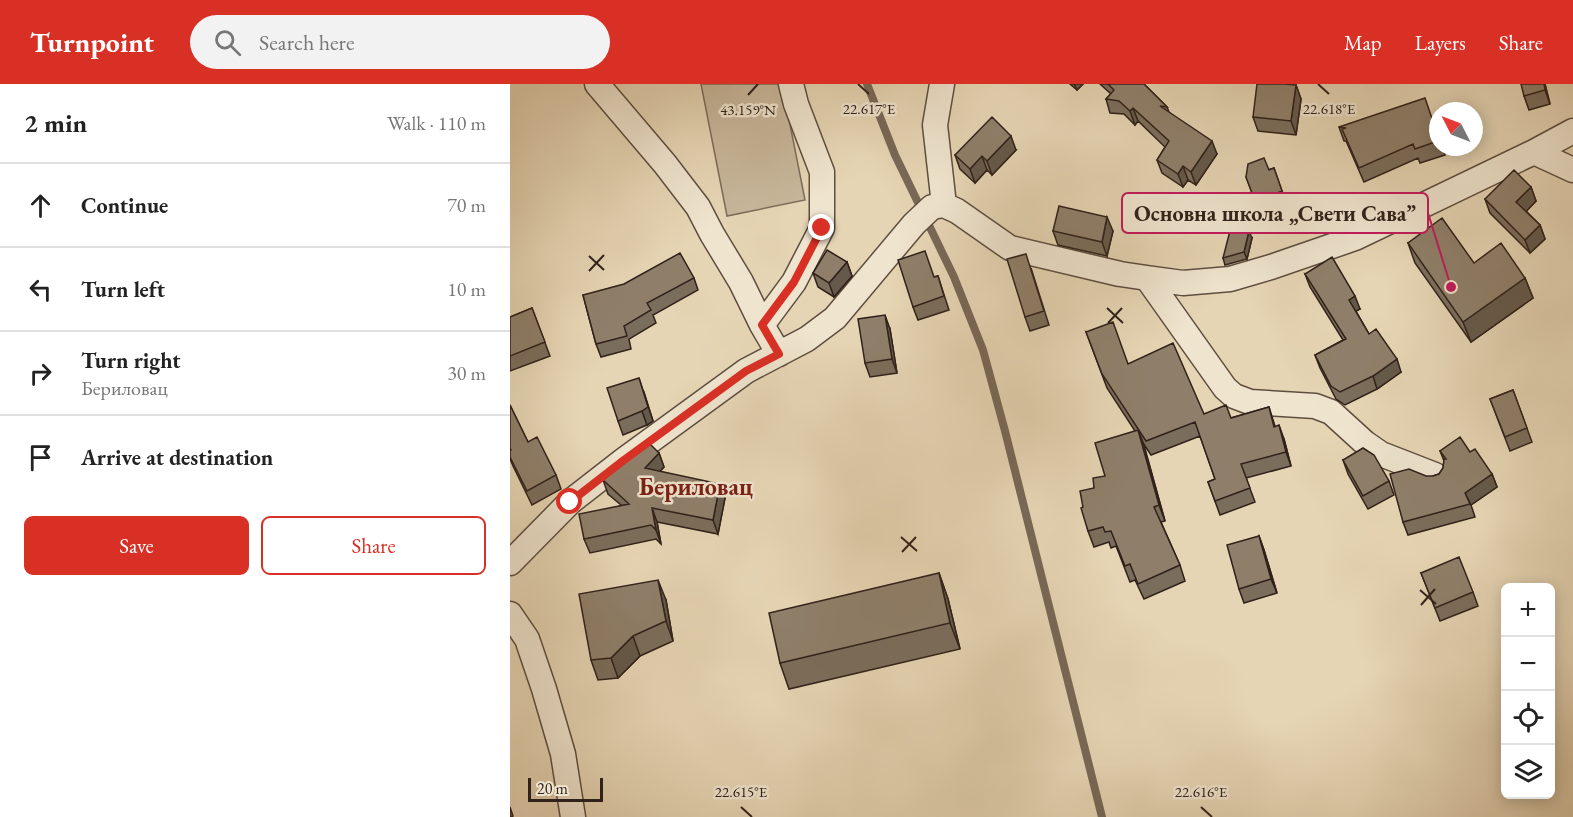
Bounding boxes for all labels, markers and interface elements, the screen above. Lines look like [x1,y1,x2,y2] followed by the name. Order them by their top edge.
[190,15,610,69] search box
[30,24,154,60] text: Turnpoint
[211,26,244,59] icon: search
[259,28,355,57] text: Search here
[1344,29,1382,56] text: Map
[1415,29,1466,56] text: Layers
[1499,29,1543,56] text: Share
[843,99,896,118] text: 22.617°E
[1303,99,1356,118] text: 22.618°E
[720,100,776,119] text: 43.159°N
[1429,102,1483,156] north arrow
[24,106,87,140] text: 2 min
[387,110,486,136] text: Walk · 110 m
[24,189,57,222] icon: ahead
[81,191,168,220] text: Continue
[447,192,486,218] text: 70 m
[1122,193,1428,233] callout: Основна школа „Свети Сава”
[1134,199,1416,228] text: Основна школа „Свети Сава”
[808,214,834,240] route end
[24,273,57,306] icon: left
[81,275,165,304] text: Turn left
[447,276,486,302] text: 10 m
[81,346,180,375] text: Turn right
[24,357,57,390] icon: right
[447,360,486,386] text: 30 m
[81,375,168,401] text: Бериловац
[24,441,57,474] icon: arrive
[81,443,273,472] text: Arrive at destination
[639,471,753,502] district label: Бериловац
[556,488,582,514] route start
[24,516,249,575] button: Save
[261,516,486,575] button: Share
[1501,583,1555,799] map controls
[1501,583,1555,637] button: +
[1501,637,1555,691] button: −
[1501,691,1555,745] button: locate
[1501,745,1555,799] button: layers
[528,775,603,802] scale bar
[537,778,568,799] text: 20 m
[715,782,768,801] text: 22.615°E
[1175,782,1228,801] text: 22.616°E

